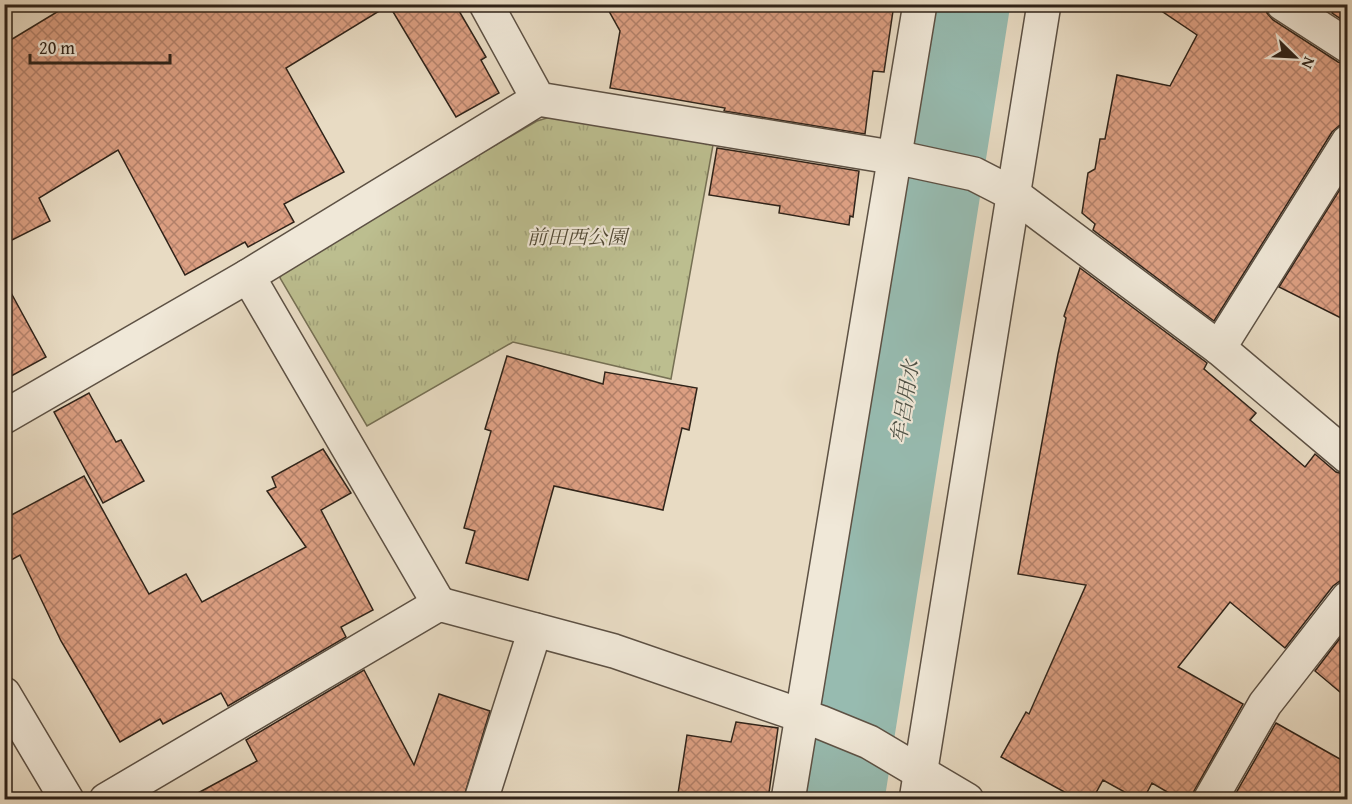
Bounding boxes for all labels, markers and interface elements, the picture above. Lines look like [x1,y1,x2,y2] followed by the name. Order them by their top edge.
[30,27,170,65] scale bar
[1265,27,1325,87] north arrow
[39,34,75,61] text: 20 m
[1295,53,1322,73] text: N
[527,222,630,251] park label: 前田西公園
[883,356,927,446] water label: 牟呂用水

